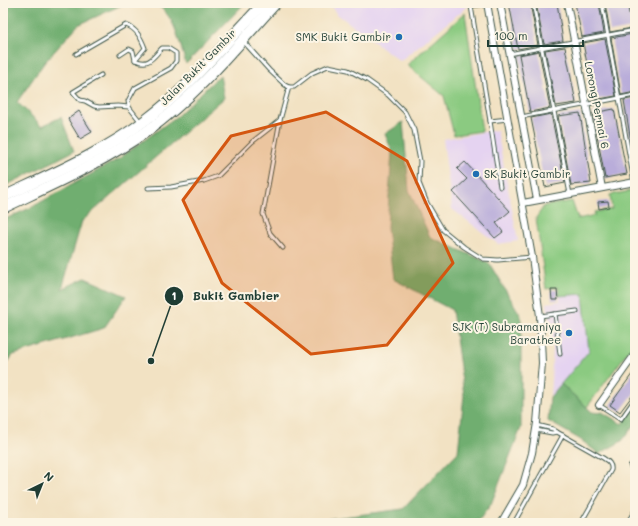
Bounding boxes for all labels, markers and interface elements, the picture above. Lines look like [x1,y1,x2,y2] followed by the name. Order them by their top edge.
[488,22,583,48] scale bar
[156,25,239,108] street label: Jalan Bukit Gambir
[494,27,528,43] text: 100 m
[296,29,391,44] place label: SMK Bukit Gambir
[394,32,404,42] marker: SMK Bukit Gambir
[582,60,613,150] street label: Lorong Permai 6
[484,166,570,181] place label: SK Bukit Gambir
[471,169,481,179] marker: SK Bukit Gambir
[164,284,287,308] callout: Bukit Gambier
[171,287,177,303] text: 1
[193,287,279,303] text: Bukit Gambier
[452,319,561,347] place label: SJK (T) Subramaniya Barathee
[564,328,574,338] marker: SJK (T) Subramaniya Barathee
[22,464,62,504] north arrow
[41,468,57,485] text: N

